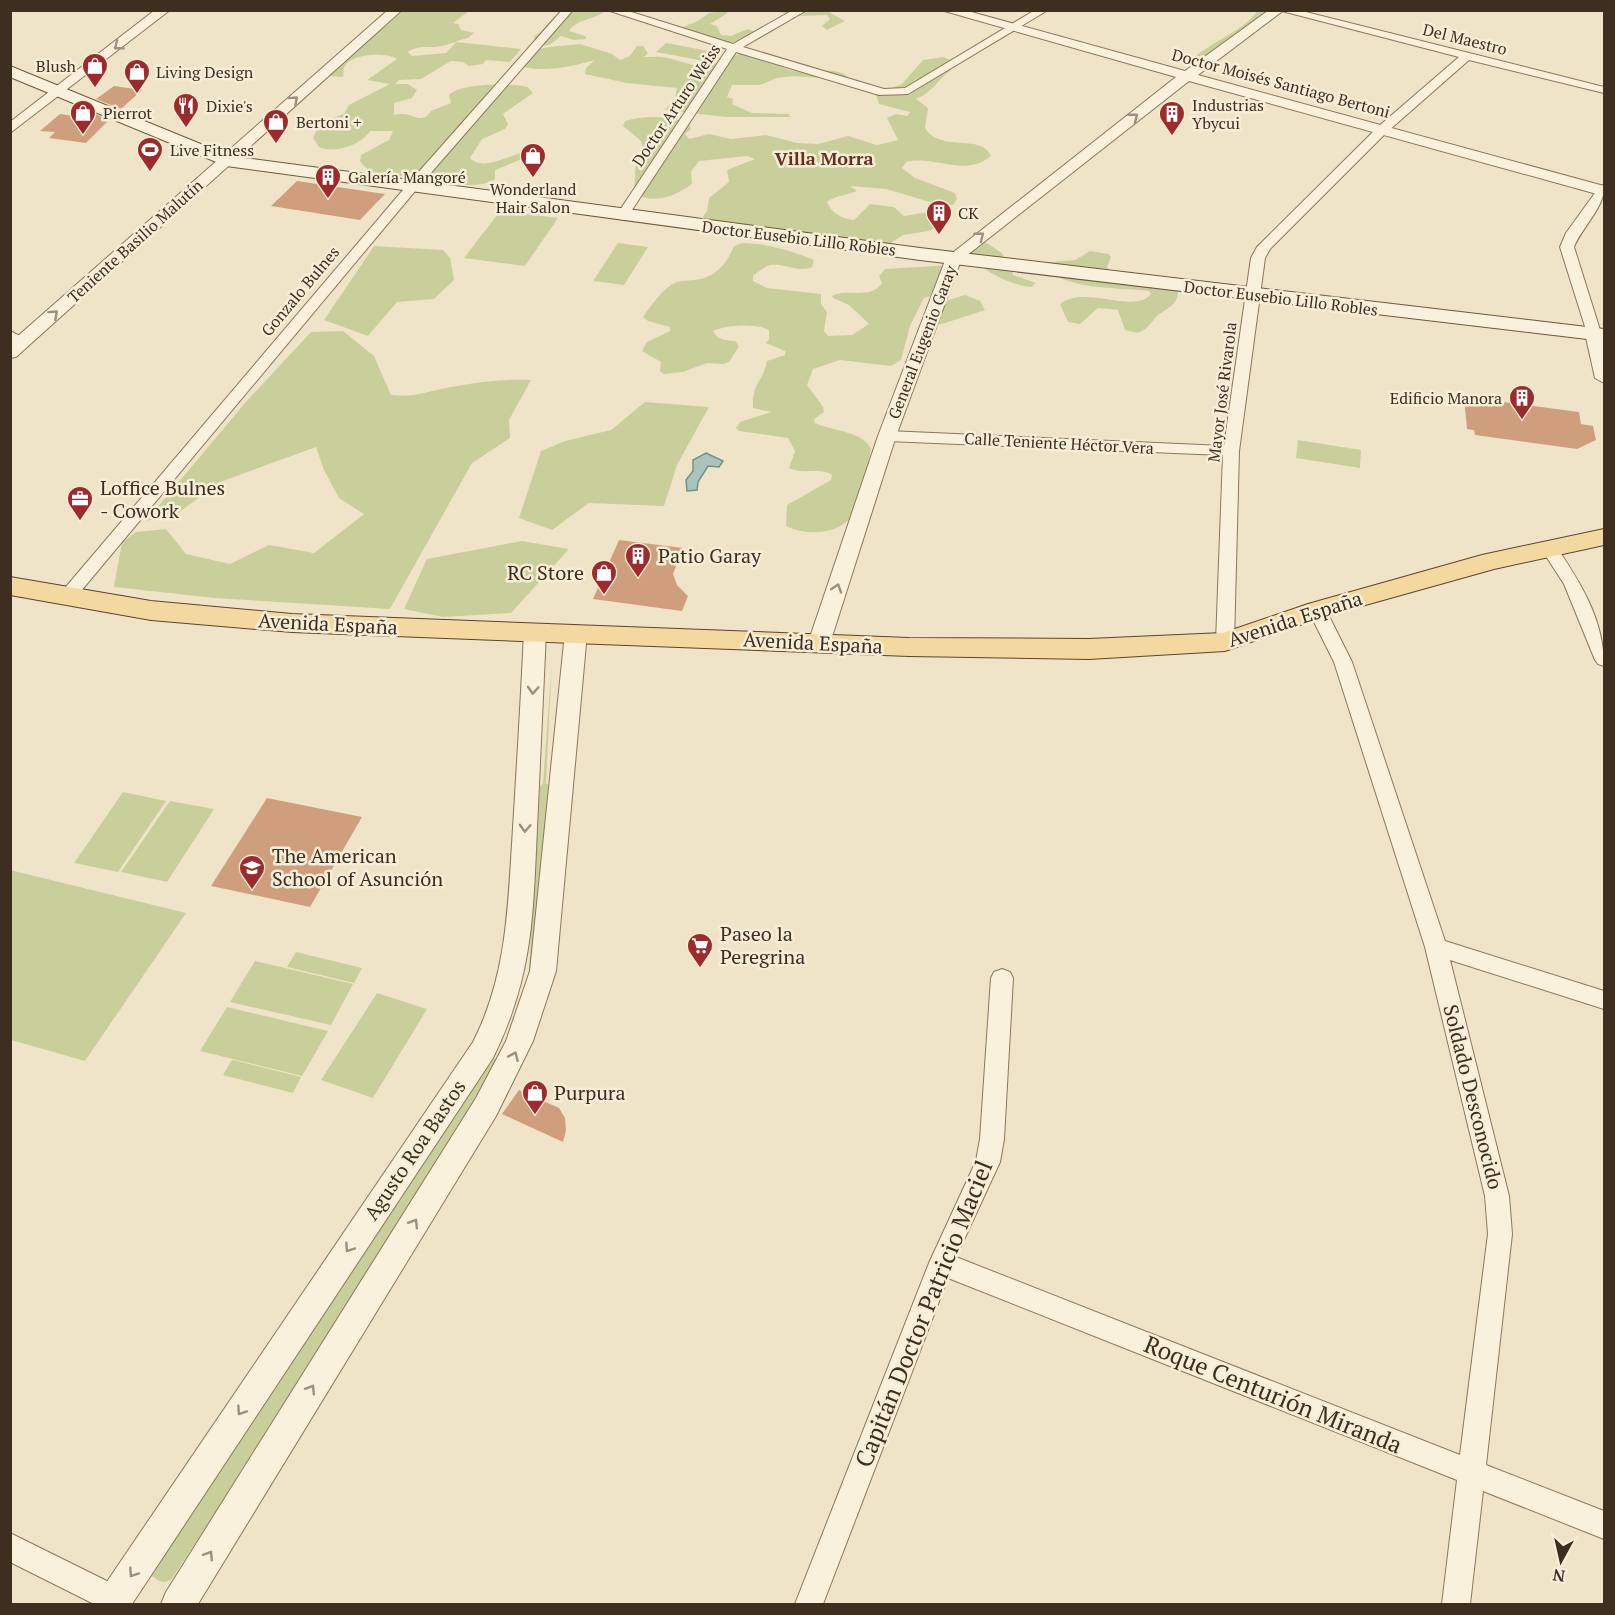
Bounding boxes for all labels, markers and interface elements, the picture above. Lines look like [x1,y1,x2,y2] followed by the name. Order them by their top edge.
[1421,18,1509,60] street label: Del Maestro
[114,39,125,50] one-way arrow
[627,39,725,171] street label: Doctor Arturo Weiss
[1169,43,1393,123] street label: Doctor Moisés Santiago Bertoni
[80,51,110,89] shop icon: Blush
[36,55,77,77] place label: Blush
[122,57,152,95] shop icon: Living Design
[156,61,254,83] place label: Living Design
[171,91,201,129] restaurant icon: Dixie's
[1192,94,1264,134] place label: Industrias Ybycui
[206,95,253,117] place label: Dixie's
[287,97,298,108] one-way arrow
[68,98,98,136] shop icon: Pierrot
[1157,99,1187,137] building icon: Industrias Ybycui
[103,102,152,124] place label: Pierrot
[261,107,291,145] shop icon: Bertoni +
[296,111,362,133] place label: Bertoni +
[1127,113,1138,124] one-way arrow
[135,135,165,173] sports icon: Live Fitness
[170,139,254,161] place label: Live Fitness
[518,141,548,179] shop icon: Wonderland Hair Salon
[775,146,874,170] district label: Villa Morra
[313,162,343,200] building icon: Galería Mangoré
[348,166,466,188] place label: Galería Mangoré
[63,174,208,308] street label: Teniente Basilio Malutín
[490,178,576,218] place label: Wonderland Hair Salon
[924,198,954,236] building icon: CK
[958,202,979,224] place label: CK
[701,215,897,261] street label: Doctor Eusebio Lillo Robles
[973,232,984,243] one-way arrow
[256,241,344,341] street label: Gonzalo Bulnes
[883,261,962,422] street label: General Eugenio Garay
[1183,275,1379,321] street label: Doctor Eusebio Lillo Robles
[47,310,58,321] one-way arrow
[1202,321,1242,463] street label: Mayor José Rivarola
[1507,383,1537,421] building icon: Edificio Manora
[1390,387,1502,409] place label: Edificio Manora
[964,427,1154,459] street label: Calle Teniente Héctor Vera
[100,474,225,524] place label: Loffice Bulnes - Cowork
[65,484,95,522] office icon: Loffice Bulnes - Cowork
[623,541,653,579] building icon: Patio Garay
[658,542,762,569] place label: Patio Garay
[589,558,619,596] shop icon: RC Store
[507,559,584,586] place label: RC Store
[829,583,842,594] one-way arrow
[1224,584,1365,653] street label: Avenida España
[258,606,399,641] street label: Avenida España
[743,625,884,660] street label: Avenida España
[526,686,539,695] one-way arrow
[519,824,532,833] one-way arrow
[272,842,443,892] place label: The American School of Asunción
[237,853,267,891] school or university icon: The American School of Asunción
[720,920,805,970] place label: Paseo la Peregrina
[685,931,715,969] supermarket icon: Paseo la Peregrina
[1437,1002,1509,1192] street label: Soldado Desconocido
[507,1051,519,1062] one-way arrow
[358,1074,472,1225] street label: Agusto Roa Bastos
[520,1078,550,1116] shop icon: Purpura
[554,1079,626,1106] place label: Purpura
[847,1156,999,1472] street label: Capitán Doctor Patricio Maciel
[406,1219,418,1229] one-way arrow
[345,1242,356,1253] one-way arrow
[1140,1328,1407,1461] street label: Roque Centurión Miranda
[304,1385,316,1395] one-way arrow
[237,1404,248,1415] one-way arrow
[1531,1531,1591,1591] north arrow
[201,1551,213,1561] one-way arrow
[1551,1564,1566,1588] text: N
[129,1566,140,1577] one-way arrow

